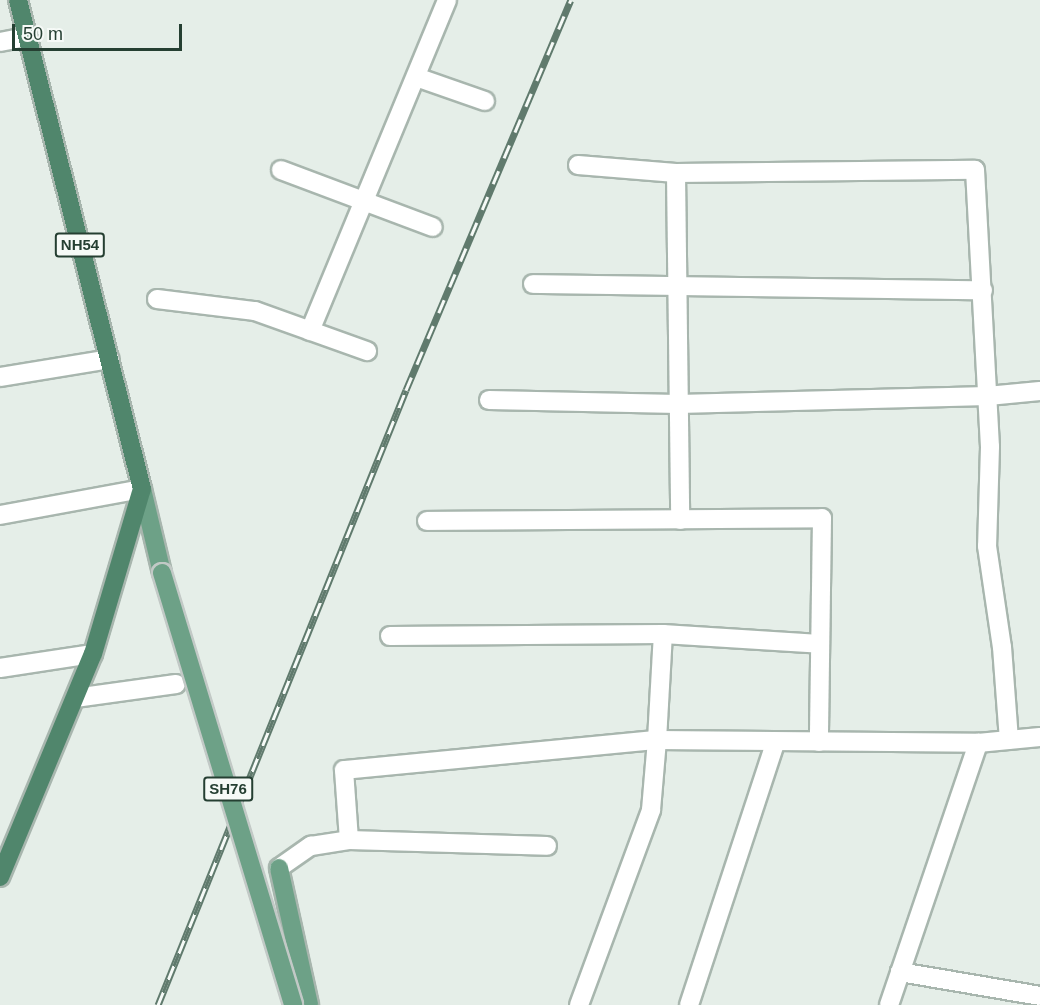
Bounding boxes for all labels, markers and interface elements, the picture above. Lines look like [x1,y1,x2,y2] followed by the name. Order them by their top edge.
[15,12,184,50] scale bar
[23,24,63,44] text: 50 m
[54,233,106,257] road number: NH54
[202,777,254,801] road number: SH76

